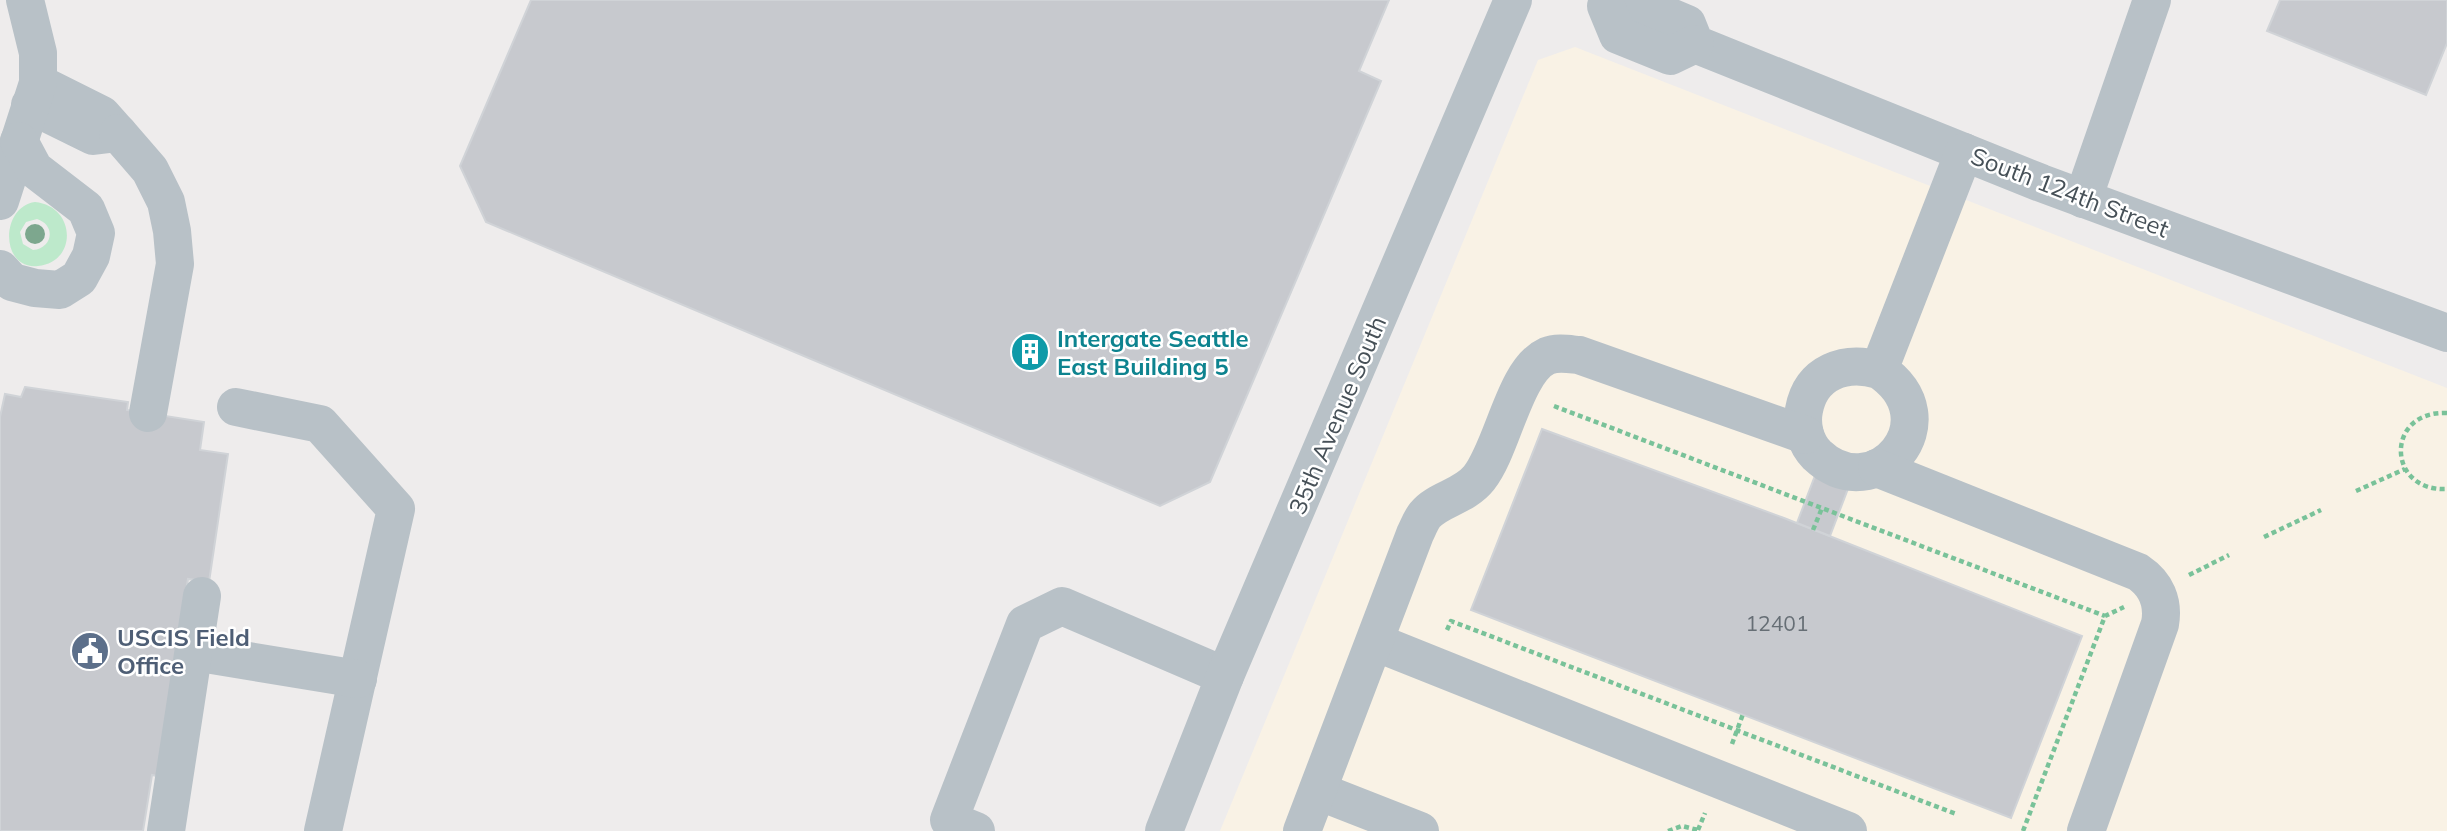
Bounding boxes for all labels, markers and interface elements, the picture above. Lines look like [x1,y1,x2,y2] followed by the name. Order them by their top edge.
[1967,140,2173,244] street label: South 124th Street
[1282,311,1392,519] street label: 35th Avenue South
[1057,323,1249,381] place label: Intergate Seattle East Building 5
[1009,331,1051,373] building icon: Intergate Seattle East Building 5
[1746,610,1809,636] house number: 12401
[117,622,250,680] place label: USCIS Field Office
[69,630,111,672] public building icon: USCIS Field Office

